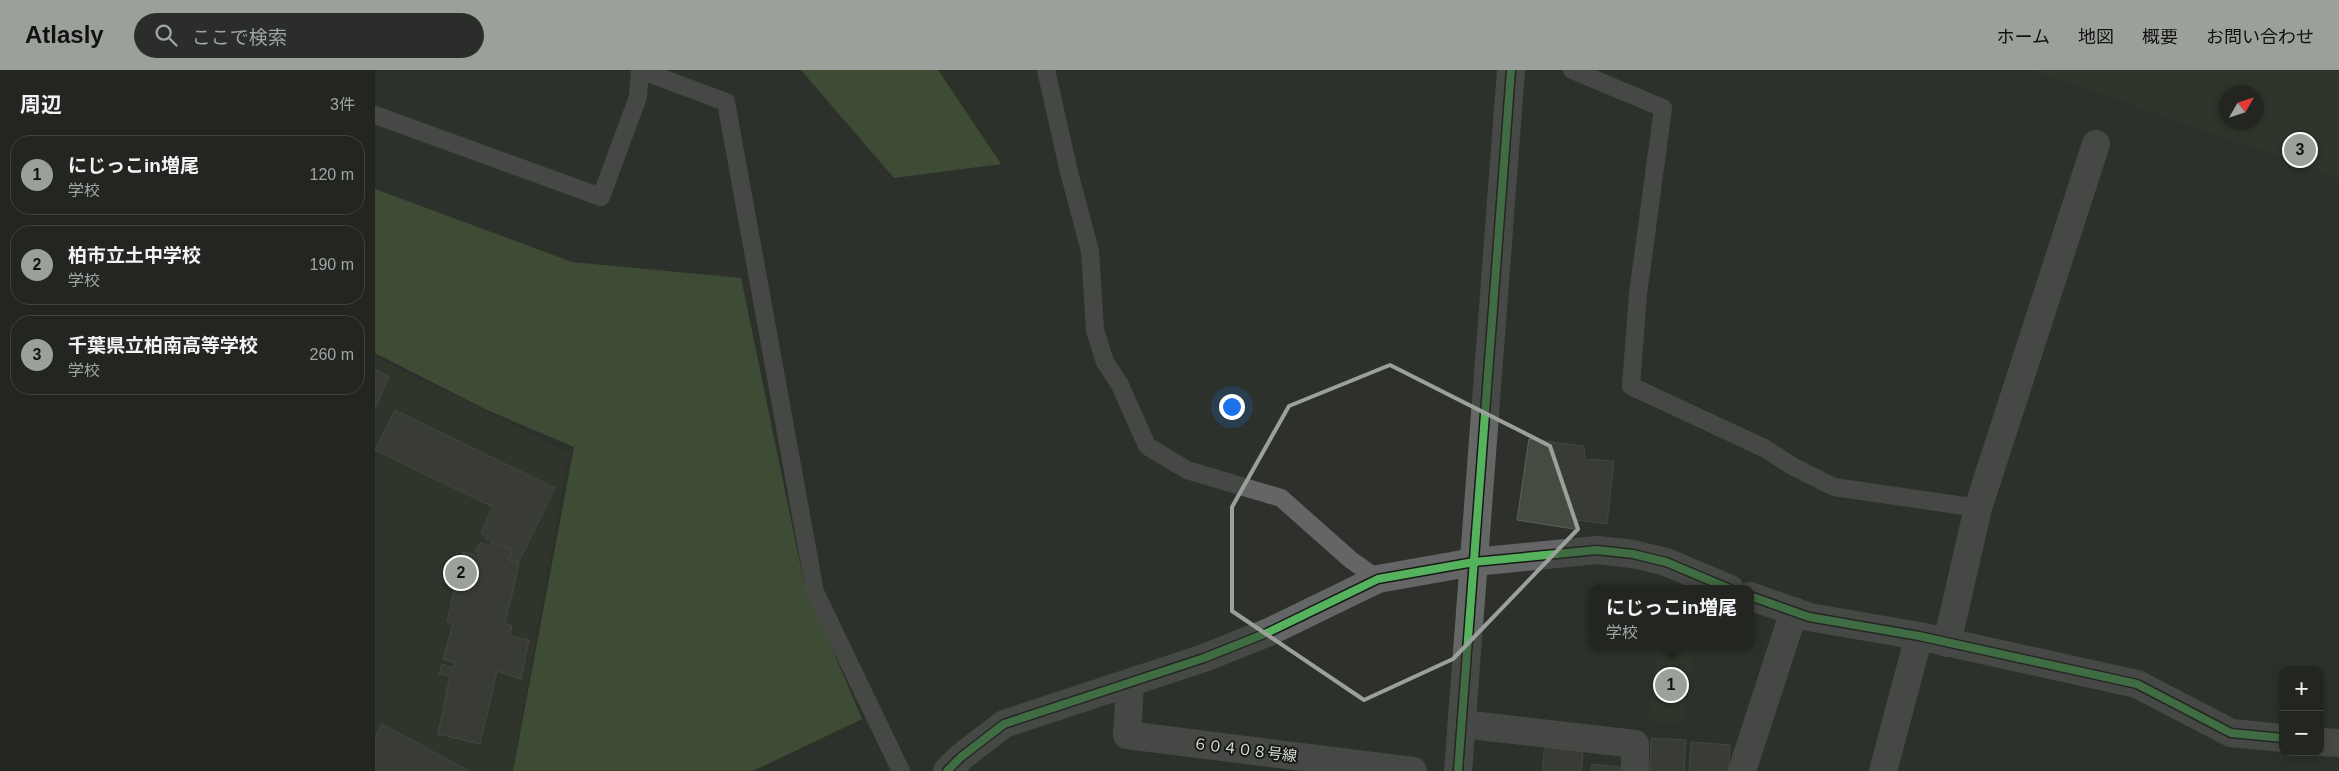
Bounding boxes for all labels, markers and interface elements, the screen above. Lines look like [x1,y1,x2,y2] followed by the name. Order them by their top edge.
[134,13,484,58] search box
[25,21,104,48] text: Atlasly
[152,21,180,49] icon: search
[192,27,287,48] text: ここで検索
[1997,27,2050,47] text: ホーム
[2078,27,2114,47] text: 地図
[2142,27,2178,47] text: 概要
[2206,27,2314,47] text: お問い合わせ
[2219,85,2264,130] north arrow
[20,93,62,116] text: 周辺
[330,96,355,113] text: 3件
[2284,131,2316,169] pin: 3
[68,155,199,176] text: にじっこin増尾
[33,166,41,183] text: 1
[310,166,354,183] text: 120 m
[68,182,100,199] text: 学校
[68,245,201,266] text: 柏市立土中学校
[33,256,41,273] text: 2
[310,256,354,273] text: 190 m
[68,272,100,289] text: 学校
[68,335,258,356] text: 千葉県立柏南高等学校
[33,346,41,363] text: 3
[310,346,354,363] text: 260 m
[68,362,100,379] text: 学校
[1219,394,1245,420] your location
[445,554,477,592] pin: 2
[1589,585,1754,650] popup
[1606,597,1737,618] text: にじっこin増尾
[1606,624,1638,641] text: 学校
[1655,666,1687,704] pin: 1
[2279,666,2324,756] map controls
[2279,666,2324,711] button: +
[2279,711,2324,756] button: −
[1192,735,1298,764] street label: ６０４０８号線

